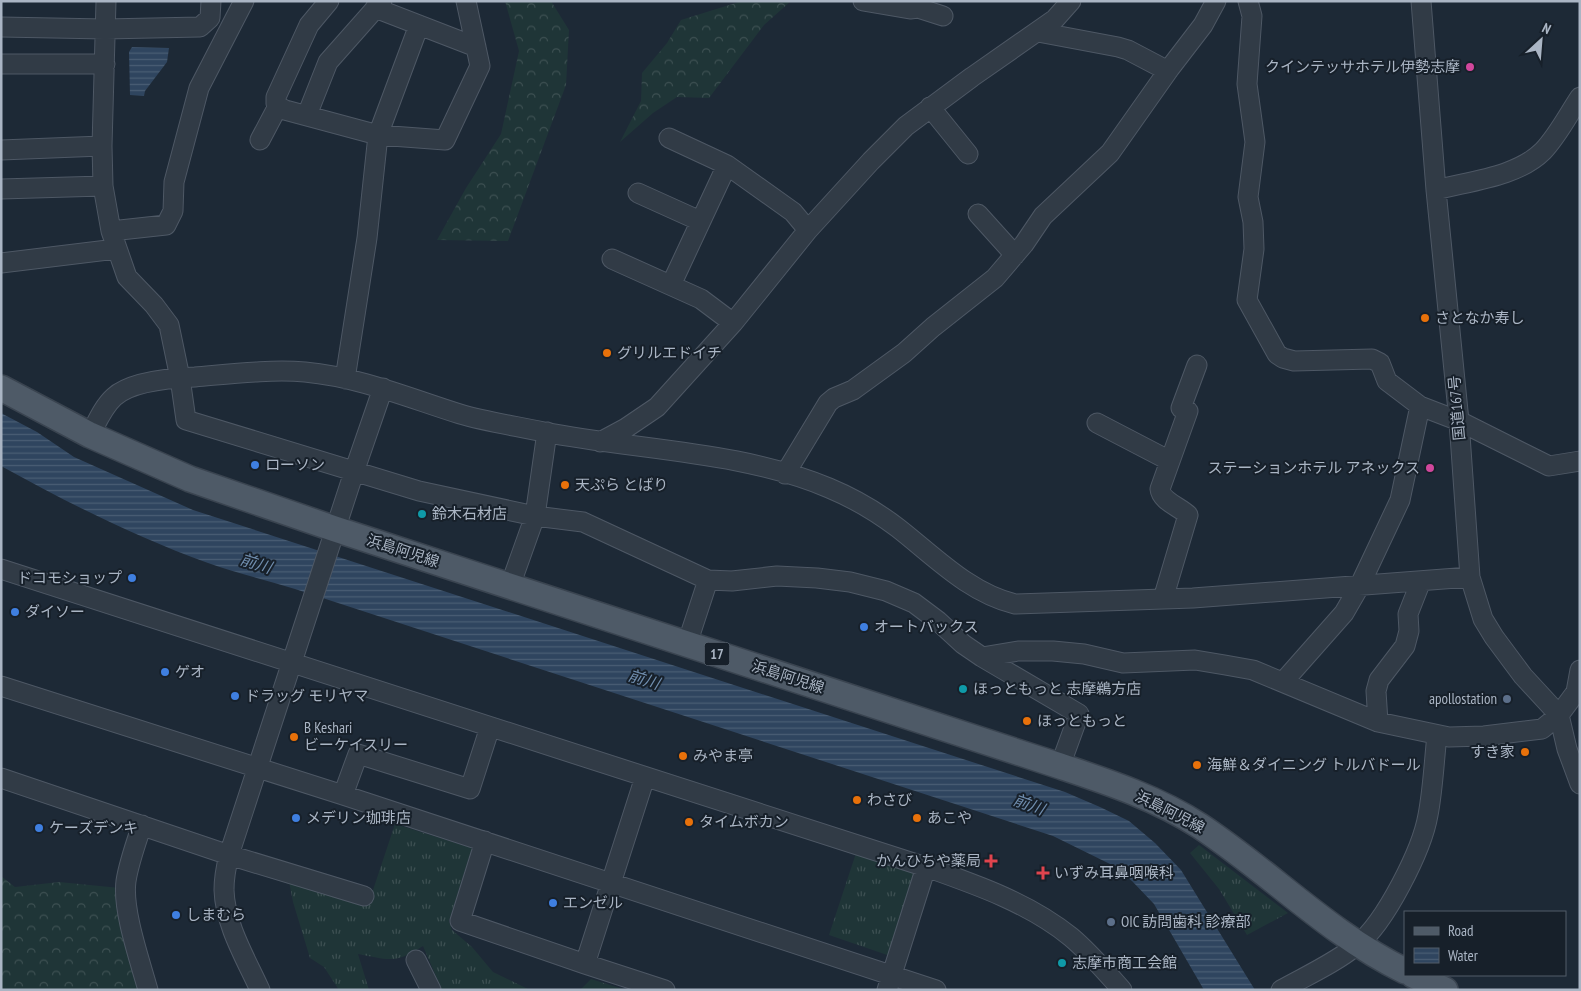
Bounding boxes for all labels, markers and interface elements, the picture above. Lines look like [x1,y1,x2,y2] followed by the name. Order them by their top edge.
[1516,15,1566,65] north arrow
[1539,19,1554,38] text: N
[1265,57,1460,76] place label: クインテッサホテル伊勢志摩
[1464,61,1476,73] marker: クインテッサホテル伊勢志摩
[1435,308,1525,327] place label: さとなか寿し
[1419,312,1431,324] marker: さとなか寿し
[617,343,722,362] place label: グリルエドイチ
[601,347,613,359] marker: グリルエドイチ
[1444,375,1469,441] street label: 国道167号
[265,455,325,474] place label: ローソン
[1208,458,1420,477] place label: ステーションホテル アネックス
[249,459,261,471] marker: ローソン
[1424,462,1436,474] marker: ステーションホテル アネックス
[575,475,668,494] place label: 天ぷら とばり
[559,479,571,491] marker: 天ぷら とばり
[432,504,507,523] place label: 鈴木石材店
[416,508,428,520] marker: 鈴木石材店
[365,530,442,571] street label: 浜島阿児線
[238,549,276,578] water label: 前川
[17,568,122,587] place label: ドコモショップ
[126,572,138,584] marker: ドコモショップ
[25,602,85,621] place label: ダイソー
[9,606,21,618] marker: ダイソー
[874,617,979,636] place label: オートバックス
[858,621,870,633] marker: オートバックス
[704,642,730,666] road number: 17
[750,656,827,697] street label: 浜島阿児線
[175,662,205,681] place label: ゲオ
[626,665,664,694] water label: 前川
[159,666,171,678] marker: ゲオ
[973,679,1141,698] place label: ほっともっと 志摩鵜方店
[957,683,969,695] marker: ほっともっと 志摩鵜方店
[245,686,368,705] place label: ドラッグ モリヤマ
[1429,689,1497,708] place label: apollostation
[229,690,241,702] marker: ドラッグ モリヤマ
[1501,693,1513,705] marker: apollostation
[1037,711,1127,730] place label: ほっともっと
[1021,715,1033,727] marker: ほっともっと
[304,718,408,754] place label: B Keshari ビーケイスリー
[288,731,300,743] marker: B Keshari ビーケイスリー
[1470,742,1515,761] place label: すき家
[693,746,753,765] place label: みやま亭
[1519,746,1531,758] marker: すき家
[677,750,689,762] marker: みやま亭
[1207,755,1421,774] place label: 海鮮＆ダイニング トルバドール
[1191,759,1203,771] marker: 海鮮＆ダイニング トルバドール
[1132,786,1208,837] street label: 浜島阿児線
[1011,789,1049,820] water label: 前川
[867,790,912,809] place label: わさび
[851,794,863,806] marker: わさび
[306,808,411,827] place label: メデリン珈琲店
[927,808,972,827] place label: あこや
[290,812,302,824] marker: メデリン珈琲店
[699,812,789,831] place label: タイムボカン
[911,812,923,824] marker: あこや
[683,816,695,828] marker: タイムボカン
[49,818,138,837] place label: ケーズデンキ
[33,822,45,834] marker: ケーズデンキ
[876,851,981,870] place label: かんひちや薬局
[985,855,997,867] marker: かんひちや薬局
[1054,863,1174,882] place label: いずみ耳鼻咽喉科
[1036,866,1050,880] marker: いずみ耳鼻咽喉科
[563,893,623,912] place label: エンゼル
[547,897,559,909] marker: エンゼル
[186,905,246,924] place label: しまむら
[170,909,182,921] marker: しまむら
[1404,911,1566,976] legend
[1121,912,1250,931] place label: OIC 訪問歯科 診療部
[1105,916,1117,928] marker: OIC 訪問歯科 診療部
[1448,921,1474,940] text: Road
[1448,946,1479,965] text: Water
[1072,953,1177,972] place label: 志摩市商工会館
[1056,957,1068,969] marker: 志摩市商工会館

